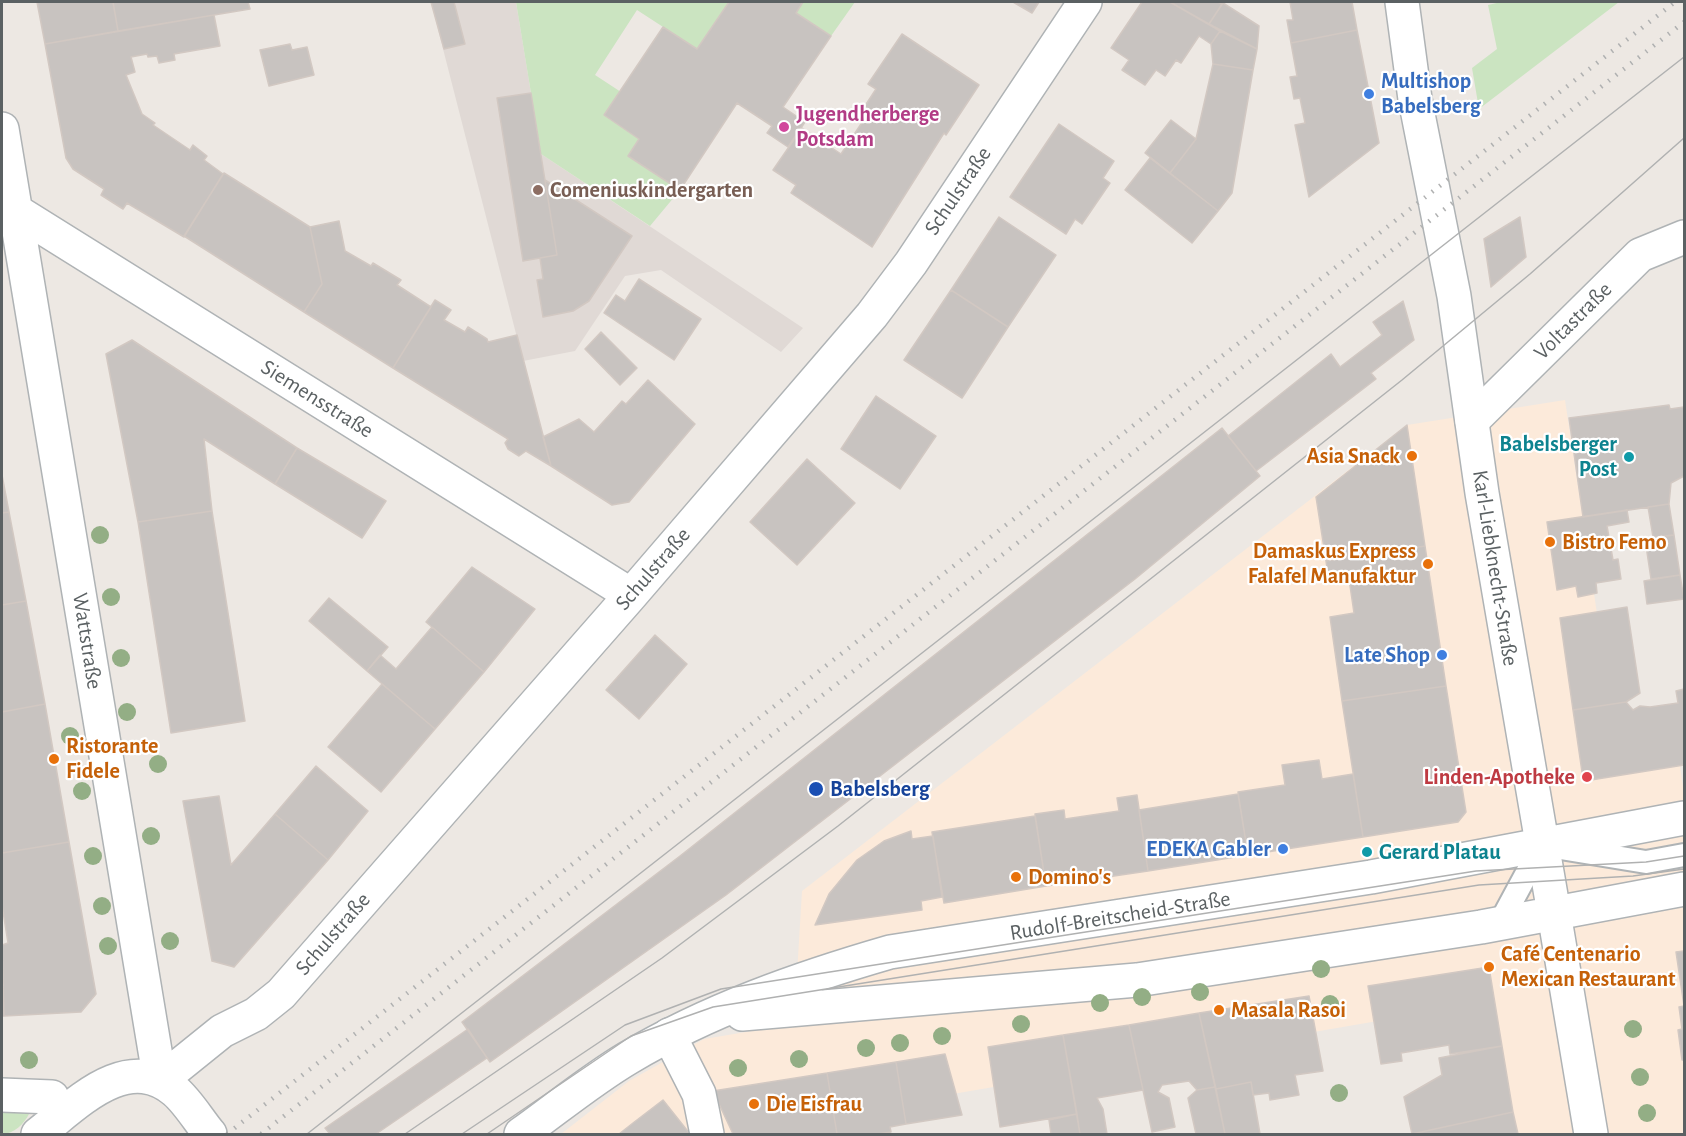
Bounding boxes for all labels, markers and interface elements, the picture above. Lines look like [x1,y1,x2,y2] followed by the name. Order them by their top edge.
[1381,68,1481,119] place label: Multishop Babelsberg
[1362,87,1376,101] marker: Multishop Babelsberg
[796,101,939,152] place label: Jugendherberge Potsdam
[777,120,791,134] marker: Jugendherberge Potsdam
[919,142,997,240] street label: Schulstraße
[550,177,753,203] place label: Comeniuskindergarten
[531,183,545,197] marker: Comeniuskindergarten
[1529,277,1617,365] street label: Voltastraße
[256,354,378,444] street label: Siemensstraße
[1499,431,1617,482] place label: Babelsberger Post
[1306,443,1400,469] place label: Asia Snack
[1405,449,1419,463] marker: Asia Snack
[1622,450,1636,464] marker: Babelsberger Post
[1466,468,1524,668] street label: Karl-Liebknecht-Straße
[610,522,696,616] street label: Schulstraße
[1562,529,1667,555] place label: Bistro Femo
[1543,535,1557,549] marker: Bistro Femo
[1248,538,1416,590] place label: Damaskus Express Falafel Manufaktur
[1421,557,1435,571] marker: Damaskus Express Falafel Manufaktur
[66,591,108,691] street label: Wattstraße
[1344,642,1430,668] place label: Late Shop
[1435,648,1449,662] marker: Late Shop
[66,733,158,784] place label: Ristorante Fidele
[47,752,61,766] marker: Ristorante Fidele
[1423,764,1575,790] place label: Linden-Apotheke
[1580,770,1594,784] marker: Linden-Apotheke
[830,776,930,802] place label: Babelsberg
[807,780,825,798] marker: Babelsberg
[1146,836,1271,862] place label: EDEKA Gabler
[1379,839,1501,865] place label: Gerard Platau
[1276,842,1290,856] marker: EDEKA Gabler
[1360,845,1374,859] marker: Gerard Platau
[1028,864,1111,890] place label: Domino's
[1009,870,1023,884] marker: Domino's
[1008,886,1232,946] street label: Rudolf-Breitscheid-Straße
[290,887,376,981] street label: Schulstraße
[1501,941,1676,992] place label: Café Centenario Mexican Restaurant
[1482,960,1496,974] marker: Café Centenario Mexican Restaurant
[1231,997,1346,1023] place label: Masala Rasoi
[1212,1003,1226,1017] marker: Masala Rasoi
[766,1091,862,1117] place label: Die Eisfrau
[747,1097,761,1111] marker: Die Eisfrau

